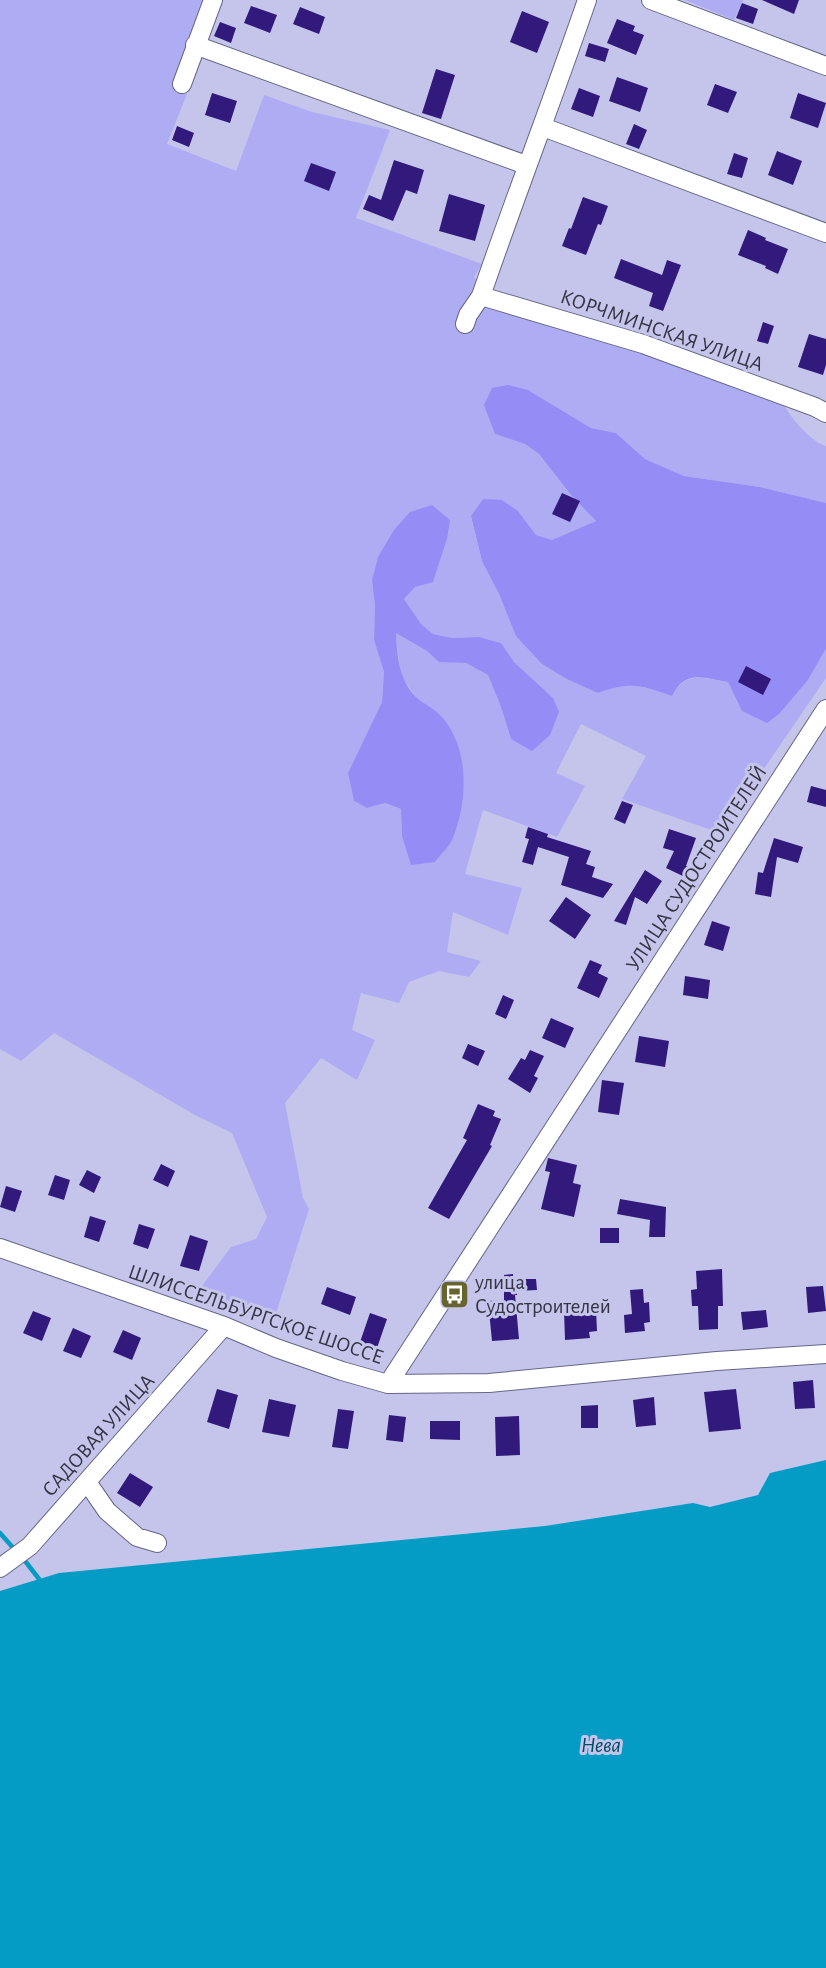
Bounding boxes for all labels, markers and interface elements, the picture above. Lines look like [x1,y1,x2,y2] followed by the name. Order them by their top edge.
[558,286,766,375] street label: КОРЧМИНСКАЯ УЛИЦА
[621,761,771,975] street label: УЛИЦА СУДОСТРОИТЕЛЕЙ
[125,1261,386,1368] street label: ШЛИССЕЛЬБУРГСКОЕ ШОССЕ
[474,1272,611,1317] place label: улица Судостроителей
[438,1278,470,1310] bus stop icon: улица Судостроителей
[38,1370,158,1500] street label: САДОВАЯ УЛИЦА
[581,1734,621,1756] water label: Нева

